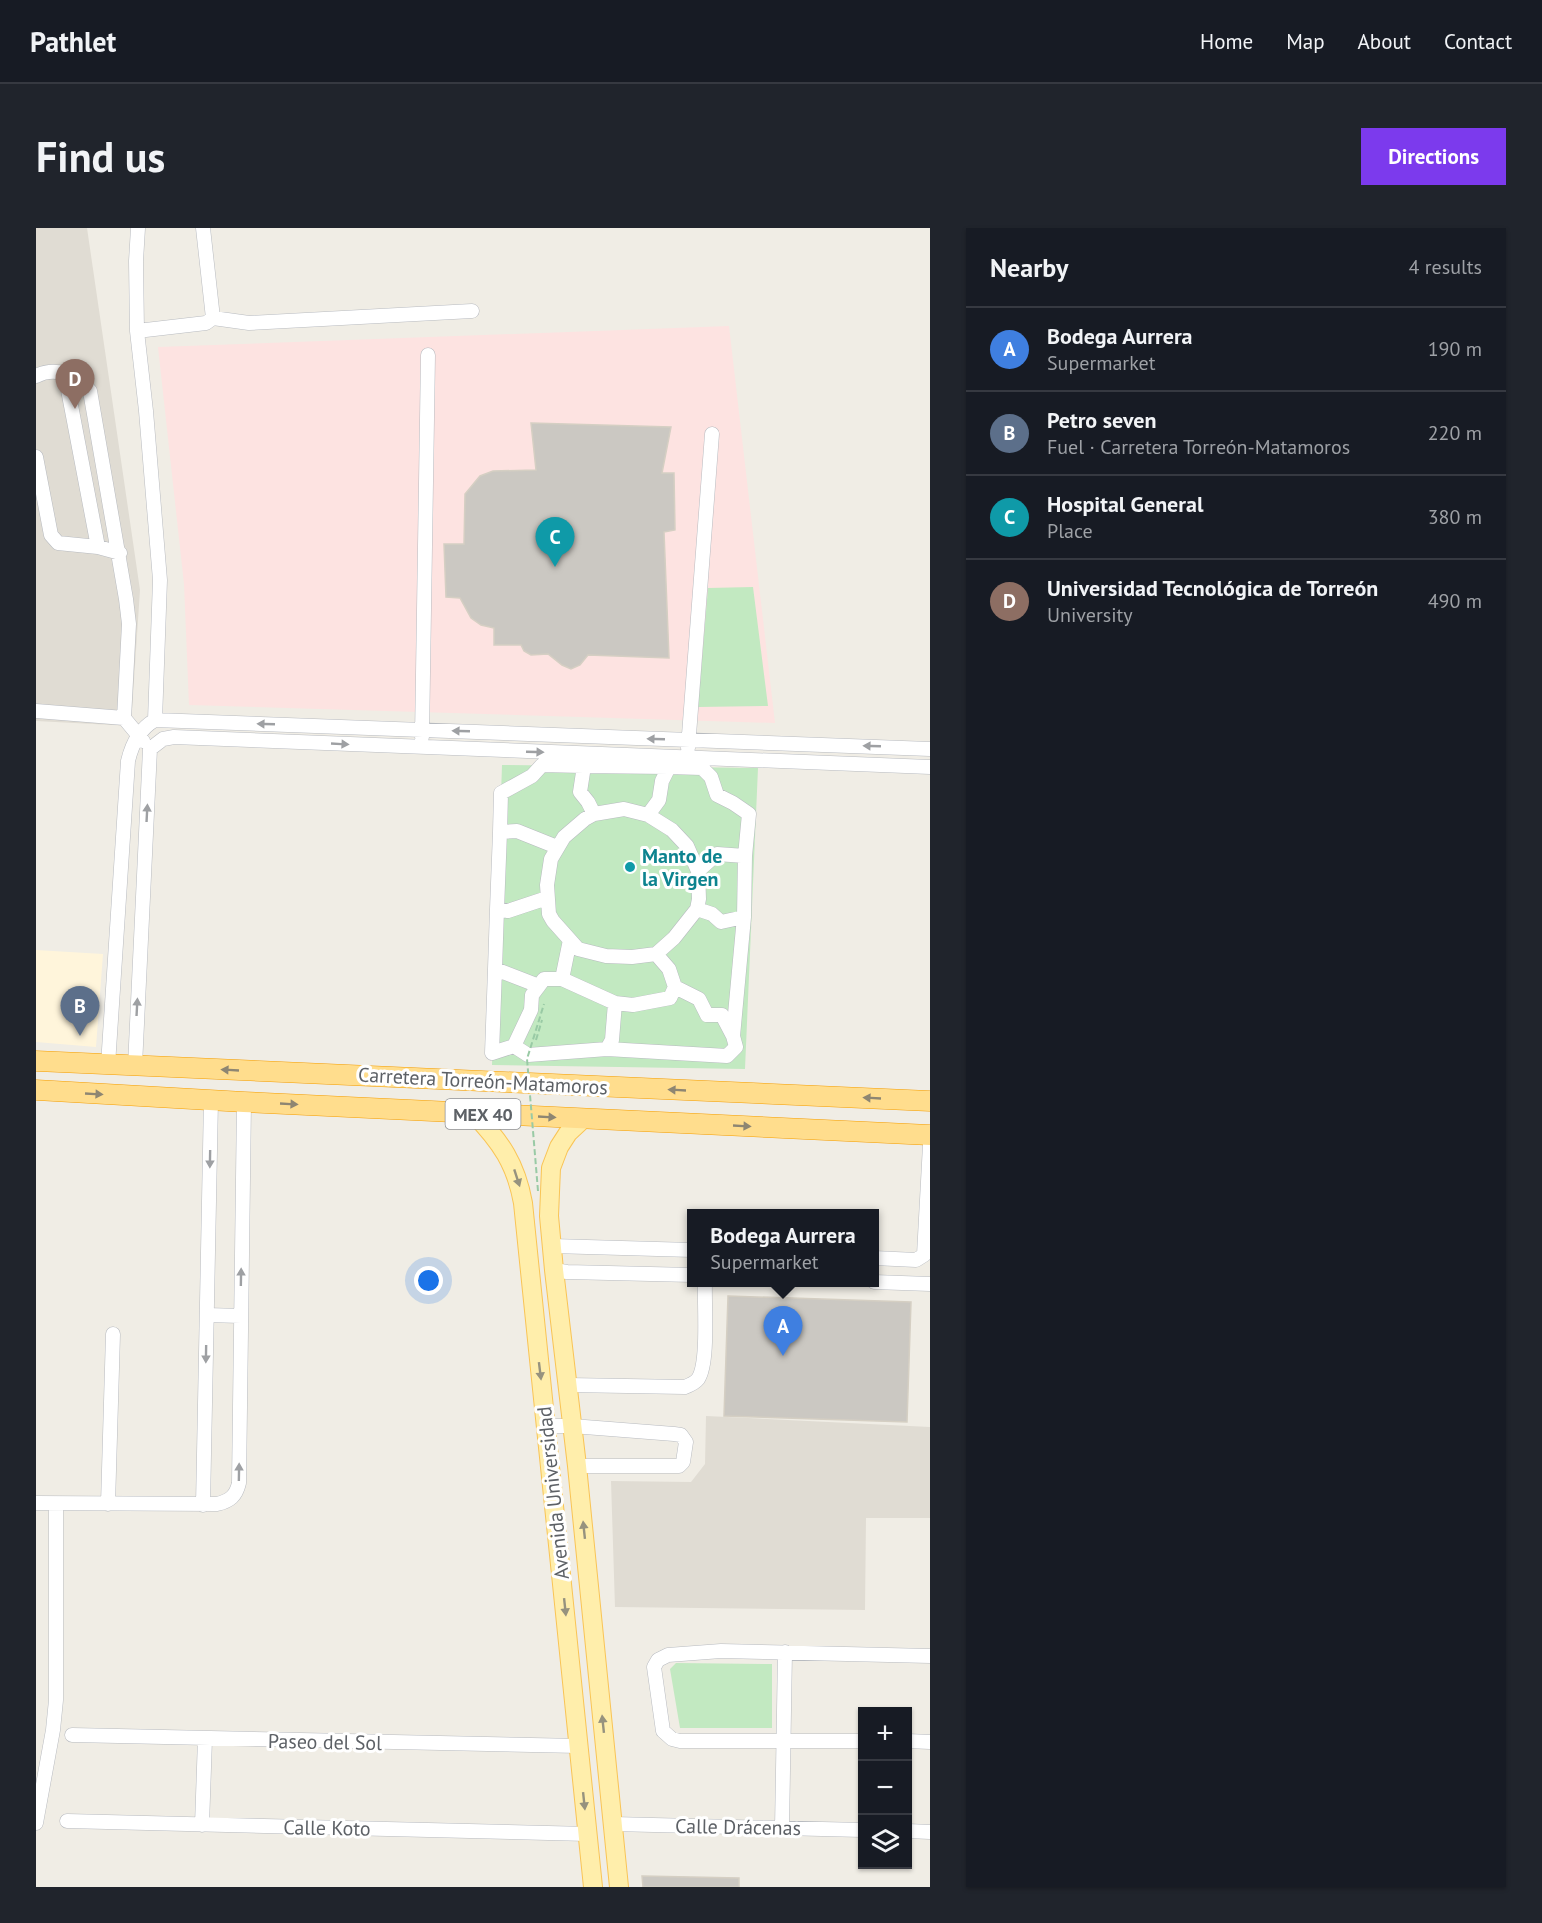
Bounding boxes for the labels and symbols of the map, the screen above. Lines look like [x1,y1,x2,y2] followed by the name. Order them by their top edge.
[56,360,94,409] pin: D
[536,518,574,567] pin: C
[256,719,275,728] one-way arrow
[451,727,470,736] one-way arrow
[646,734,665,744] one-way arrow
[331,740,350,749] one-way arrow
[862,742,881,751] one-way arrow
[526,747,545,756] one-way arrow
[142,803,151,822] one-way arrow
[642,843,722,892] place label: Manto de la Virgen
[623,860,637,874] marker: Manto de la Virgen
[60,986,99,1036] pin: B
[133,998,142,1017] one-way arrow
[358,1061,608,1101] street label: Carretera Torreón-Matamoros
[221,1066,240,1075] one-way arrow
[667,1085,686,1094] one-way arrow
[85,1089,104,1098] one-way arrow
[862,1094,881,1103] one-way arrow
[446,1099,520,1129] road number: MEX 40
[280,1100,299,1109] one-way arrow
[537,1112,556,1121] one-way arrow
[732,1122,751,1131] one-way arrow
[205,1149,215,1168] one-way arrow
[513,1169,522,1187] one-way arrow
[414,1266,443,1295] your location
[237,1267,246,1286] one-way arrow
[764,1306,802,1356] pin: A
[202,1344,211,1363] one-way arrow
[536,1362,545,1381] one-way arrow
[531,1405,575,1581] street label: Avenida Universidad
[234,1462,244,1481] one-way arrow
[579,1521,589,1540] one-way arrow
[560,1597,570,1616] one-way arrow
[598,1715,608,1734] one-way arrow
[268,1728,382,1756] street label: Paseo del Sol
[579,1791,589,1810] one-way arrow
[675,1813,801,1841] street label: Calle Drácenas
[283,1814,371,1842] street label: Calle Koto

